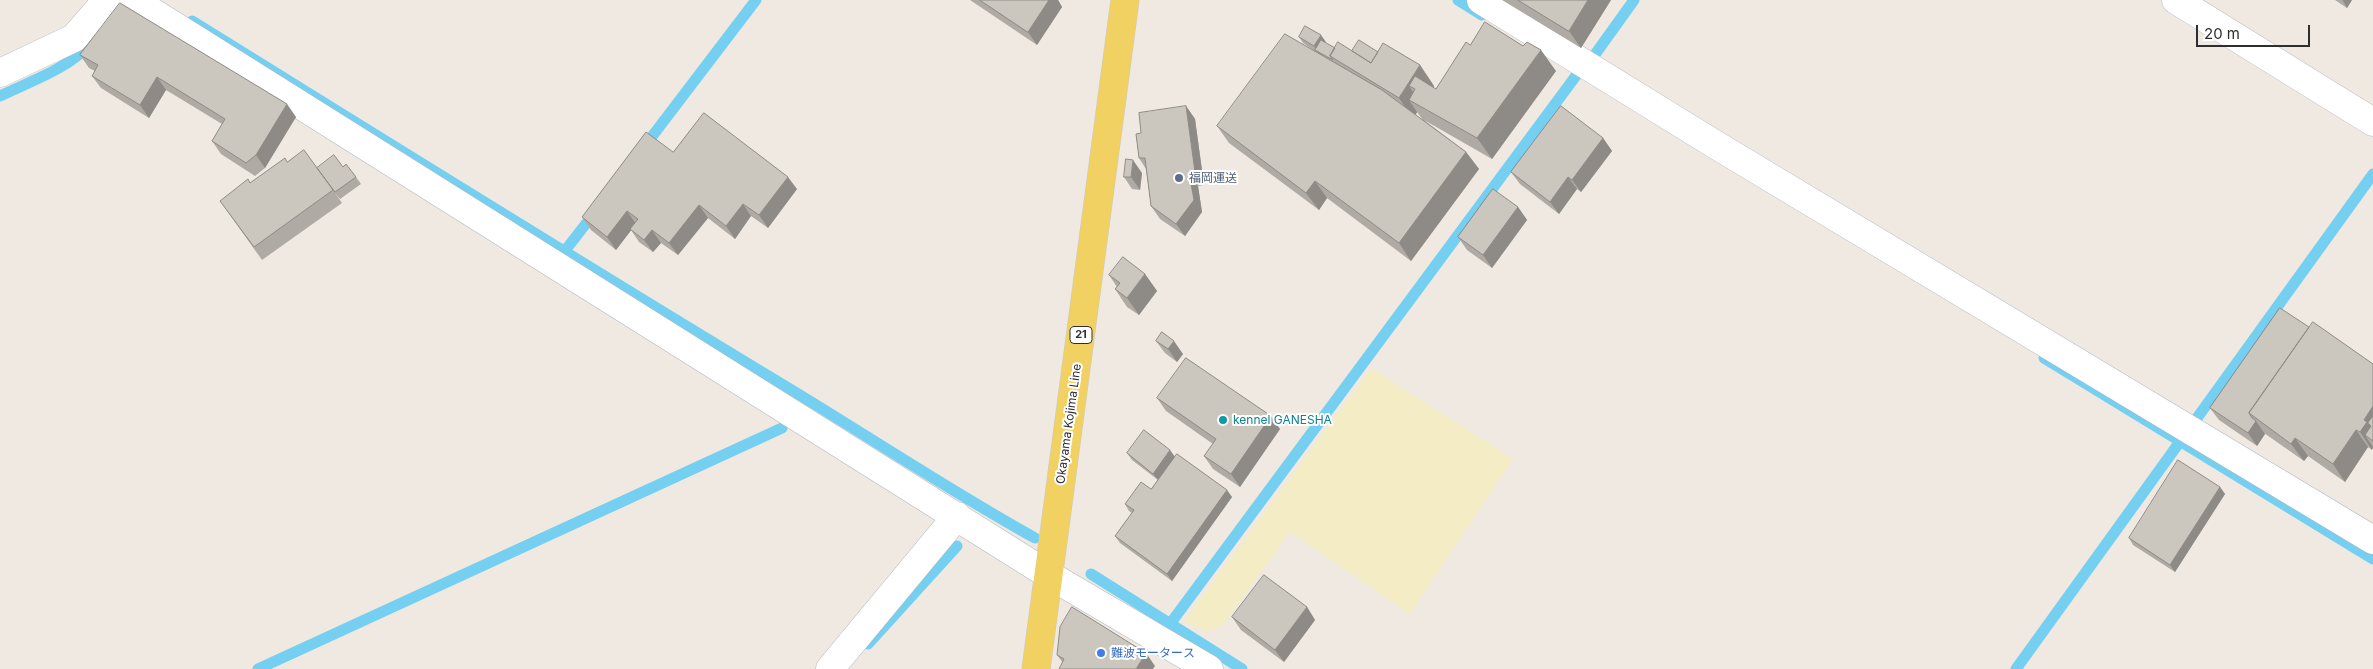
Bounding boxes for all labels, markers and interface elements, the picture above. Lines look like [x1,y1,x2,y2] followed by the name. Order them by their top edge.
[2198,15,2312,47] scale bar
[2204,24,2240,43] text: 20 m
[1189,171,1237,185] place label: 福岡運送
[1173,172,1185,184] marker: 福岡運送
[1070,326,1092,344] road number: 21
[1053,363,1085,485] street label: Okayama Kojima Line
[1233,413,1332,427] place label: kennel GANESHA
[1217,414,1229,426] marker: kennel GANESHA
[1111,646,1195,660] place label: 難波モータース
[1095,647,1107,659] marker: 難波モータース

